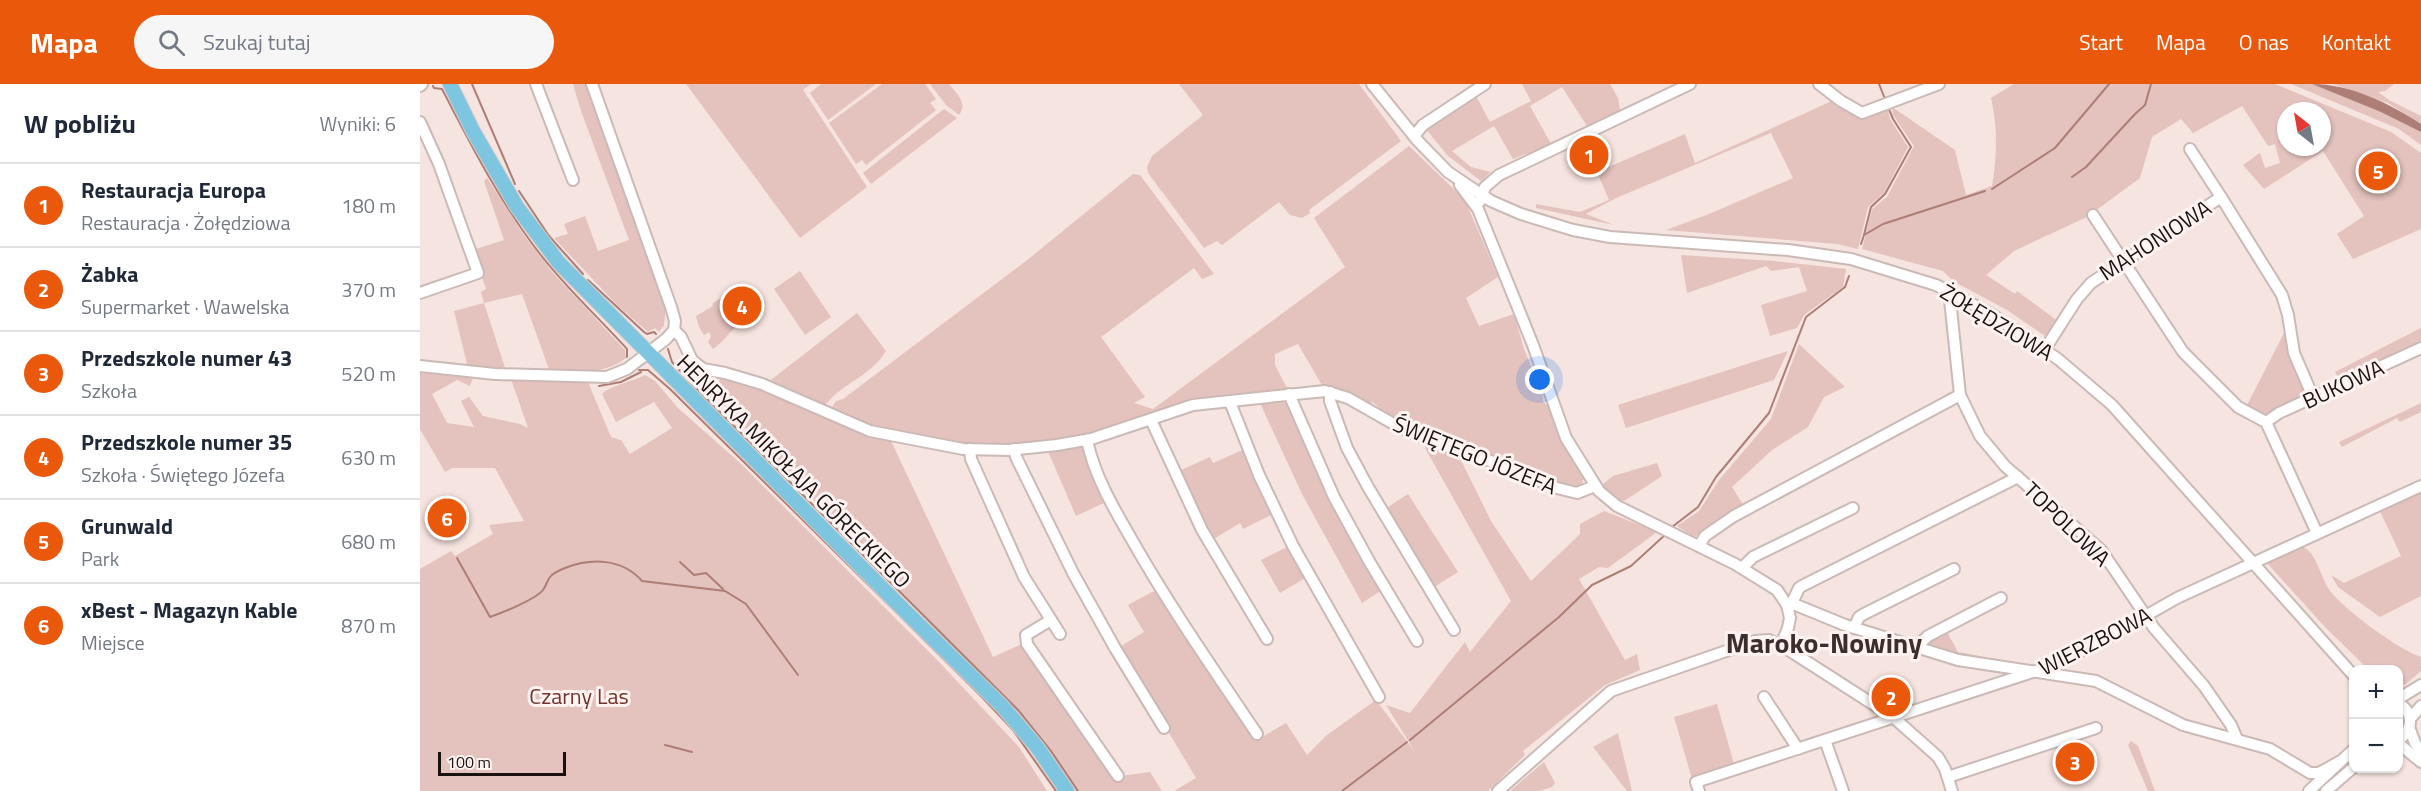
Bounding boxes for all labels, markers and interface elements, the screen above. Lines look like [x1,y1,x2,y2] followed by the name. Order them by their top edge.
[134,15,554,69] search box
[30,21,98,64] text: Mapa
[203,25,311,59] text: Szukaj tutaj
[155,26,188,59] icon: search
[2079,26,2123,58] text: Start
[2156,26,2206,58] text: Mapa
[2239,26,2289,58] text: O nas
[2322,26,2391,58] text: Kontakt
[2277,102,2331,156] north arrow
[24,104,136,143] text: W pobliżu
[320,108,396,139] text: Wyniki: 6
[1570,132,1608,178] pin: 1
[2358,148,2398,194] pin: 5
[81,173,266,207] text: Restauracja Europa
[38,190,49,221] text: 1
[341,190,396,221] text: 180 m
[2092,191,2218,289] street label: MAHONIOWA
[81,207,290,238] text: Restauracja · Żołędziowa
[81,257,139,291] text: Żabka
[38,274,49,305] text: 2
[341,274,396,305] text: 370 m
[1934,275,2060,369] street label: ŻOŁĘDZIOWA
[722,284,762,328] pin: 4
[81,291,289,322] text: Supermarket · Wawelska
[81,341,292,375] text: Przedszkole numer 43
[669,346,919,596] street label: HENRYKA MIKOŁAJA GÓRECKIEGO
[2297,350,2389,418] street label: BUKOWA
[38,358,49,389] text: 3
[341,358,396,389] text: 520 m
[1525,365,1554,394] your location
[81,375,137,406] text: Szkoła
[1388,407,1562,503] street label: ŚWIĘTEGO JÓZEFA
[81,425,292,459] text: Przedszkole numer 35
[38,442,49,473] text: 4
[341,442,396,473] text: 630 m
[81,459,285,490] text: Szkoła · Świętego Józefa
[2016,474,2118,574] street label: TOPOLOWA
[428,496,466,540] pin: 6
[81,509,173,543] text: Grunwald
[38,526,49,557] text: 5
[341,526,396,557] text: 680 m
[81,543,119,574] text: Park
[81,593,298,627] text: xBest - Magazyn Kable
[2033,598,2157,684] street label: WIERZBOWA
[38,610,49,641] text: 6
[341,610,396,641] text: 870 m
[1726,621,1922,664] district label: Maroko-Nowiny
[81,627,145,658] text: Miejsce
[2349,665,2403,773] map controls
[2349,665,2403,719] button: +
[1872,674,1910,720] pin: 2
[529,679,629,713] park label: Czarny Las
[2349,719,2403,773] button: −
[2056,740,2094,784] pin: 3
[438,749,566,776] scale bar
[447,750,491,774] text: 100 m

